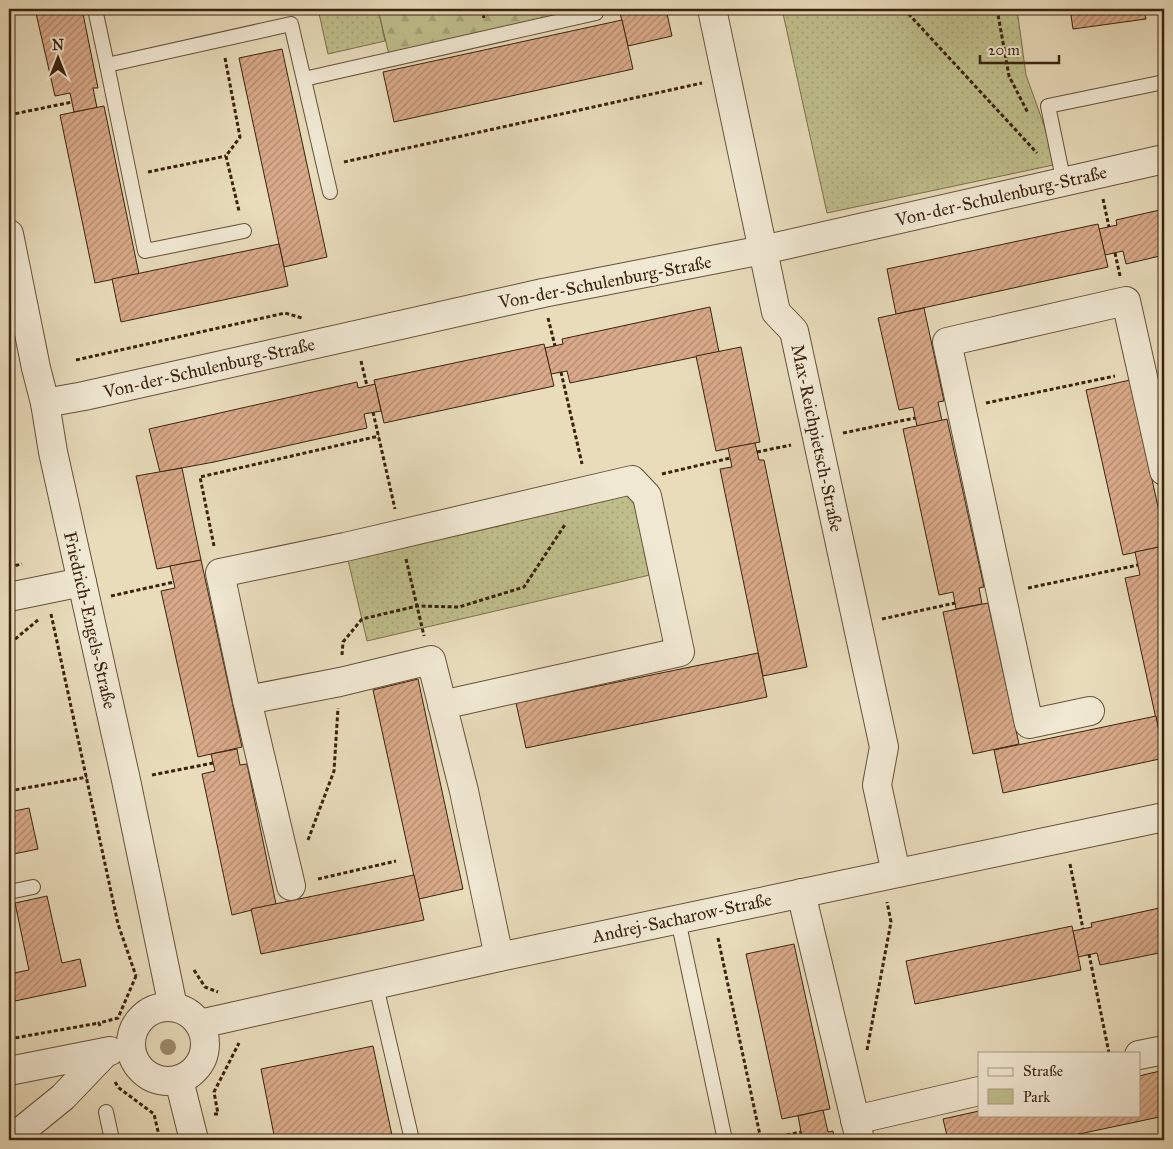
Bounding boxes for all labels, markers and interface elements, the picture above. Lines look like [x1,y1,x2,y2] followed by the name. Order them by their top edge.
[32,32,82,82] north arrow
[980,32,1059,64] scale bar
[52,37,64,54] text: N
[988,41,1020,59] text: 20 m
[892,161,1109,232] street label: Von-der-Schulenburg-Straße
[496,251,714,315] street label: Von-der-Schulenburg-Straße
[100,333,317,404] street label: Von-der-Schulenburg-Straße
[786,342,848,534] street label: Max-Reichpietsch-Straße
[58,529,121,711] street label: Friedrich-Engels-Straße
[589,888,774,948] street label: Andrej-Sacharow-Straße
[978,1052,1140,1116] legend
[1023,1062,1063,1080] text: Straße
[1023,1088,1050,1106] text: Park

